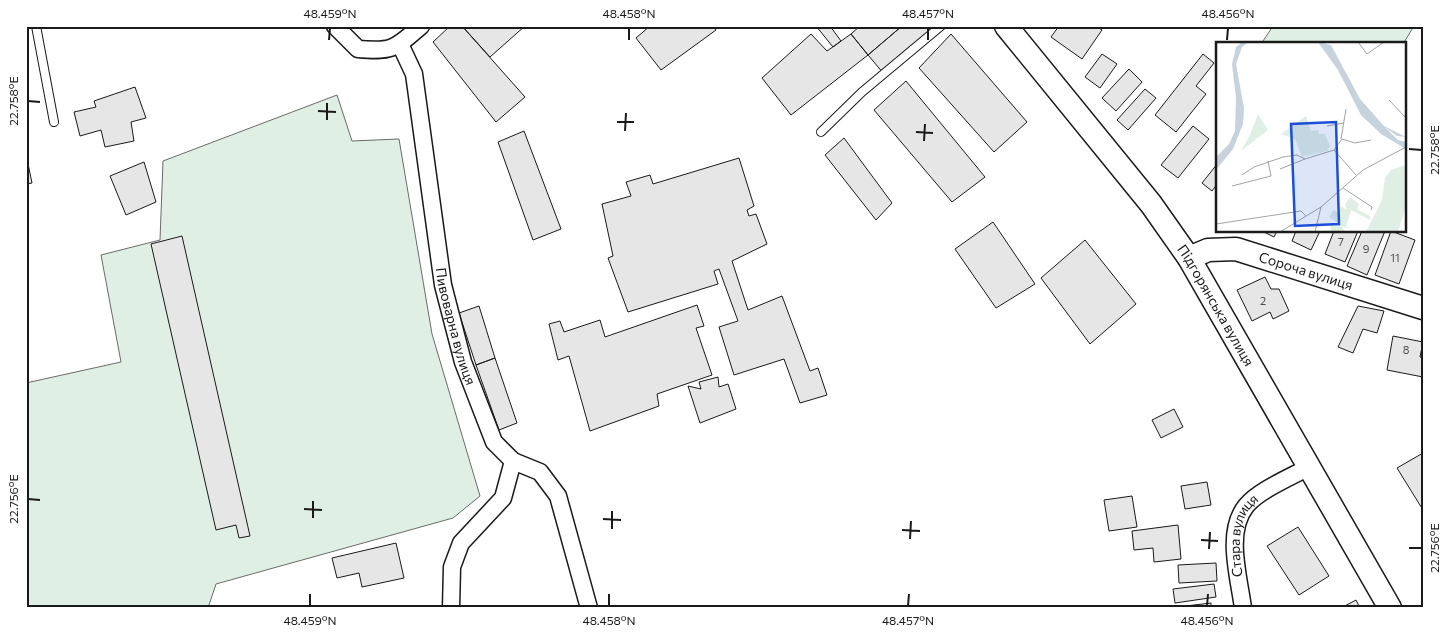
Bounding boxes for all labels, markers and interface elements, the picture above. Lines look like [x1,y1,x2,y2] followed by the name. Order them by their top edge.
[304,6,356,20] text: 48.459°N
[603,6,655,20] text: 48.458°N
[902,6,954,20] text: 48.457°N
[1202,6,1254,20] text: 48.456°N
[1216,42,1406,232] inset map
[6,76,20,126] text: 22.758°E
[1427,125,1441,175] text: 22.758°E
[1338,235,1344,248] house number: 7
[1174,241,1258,369] street label: Підгорянська вулиця
[1363,242,1370,255] house number: 9
[1257,248,1355,293] street label: Сороча вулиця
[1390,251,1400,264] house number: 11
[433,266,480,387] street label: Пивоварна вулиця
[1260,294,1266,307] house number: 2
[1403,343,1410,356] house number: 8
[6,474,20,524] text: 22.756°E
[1226,490,1261,578] street label: Стара вулиця
[1427,523,1441,573] text: 22.756°E
[284,613,336,627] text: 48.459°N
[583,613,635,627] text: 48.458°N
[882,613,934,627] text: 48.457°N
[1181,613,1233,627] text: 48.456°N

